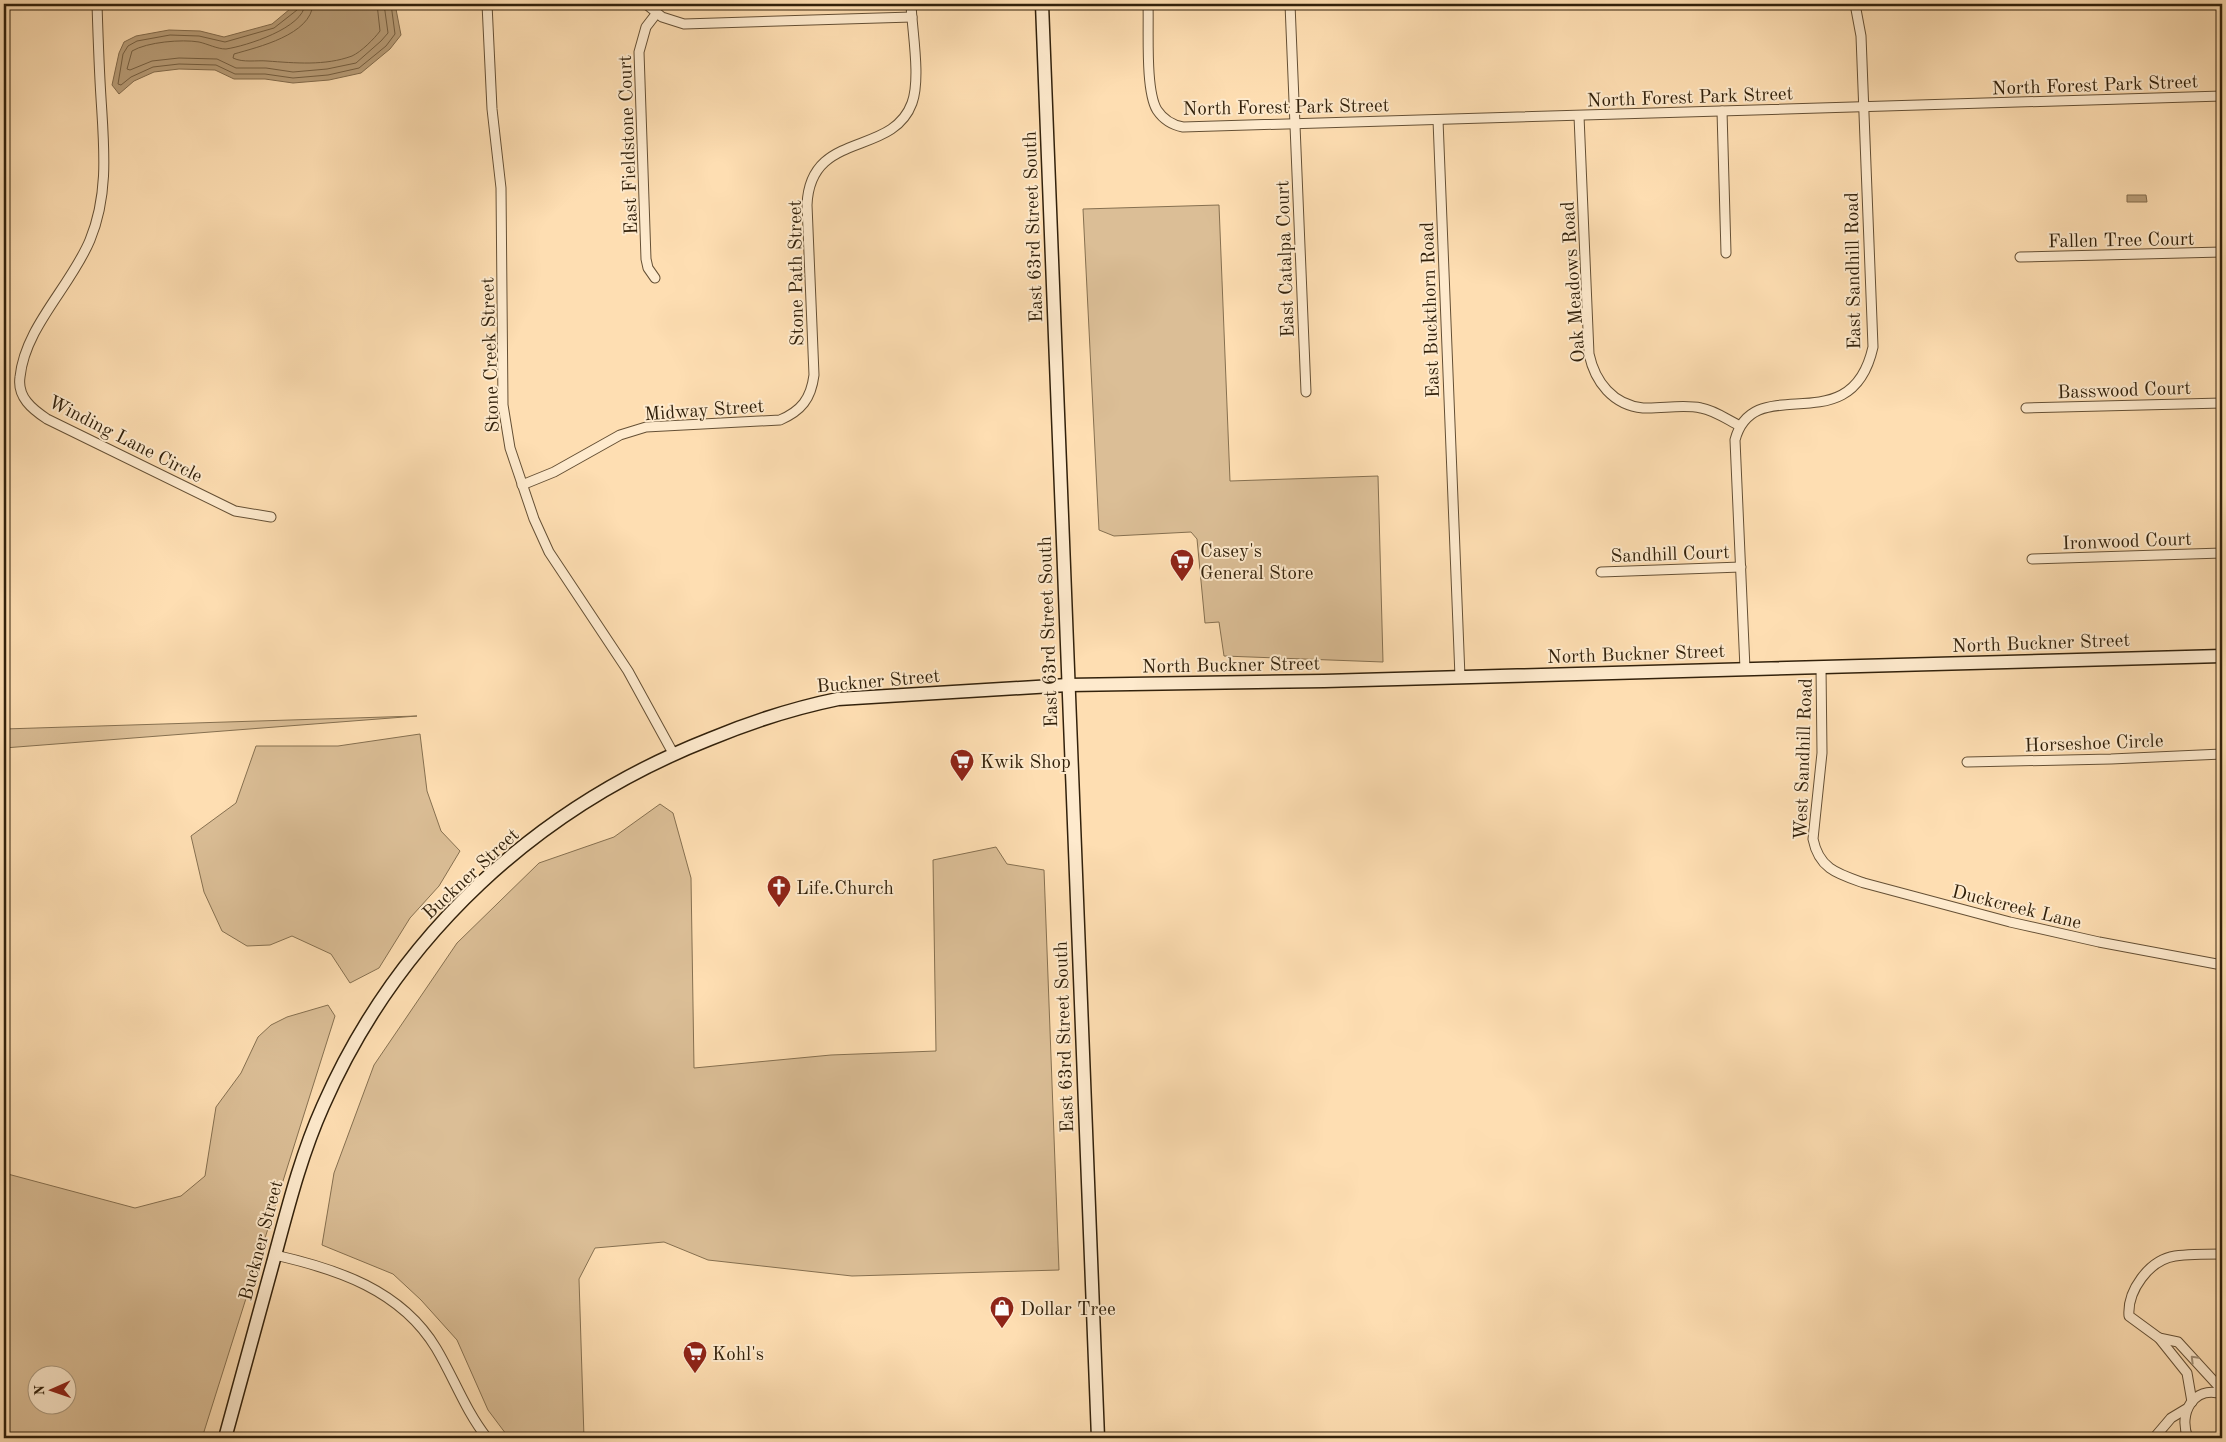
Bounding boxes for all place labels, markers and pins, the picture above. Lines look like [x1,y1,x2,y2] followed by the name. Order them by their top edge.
[1200,543,1313,584] place label: Casey's General Store
[1169,548,1195,582] supermarket icon: Casey's General Store
[949,748,975,782] supermarket icon: Kwik Shop
[980,754,1071,773] place label: Kwik Shop
[766,874,792,908] church icon: Life.Church
[796,880,894,899] place label: Life.Church
[989,1295,1015,1329] shop icon: Dollar Tree
[1020,1301,1116,1320] place label: Dollar Tree
[682,1340,708,1374] supermarket icon: Kohl's
[712,1346,764,1365] place label: Kohl's

